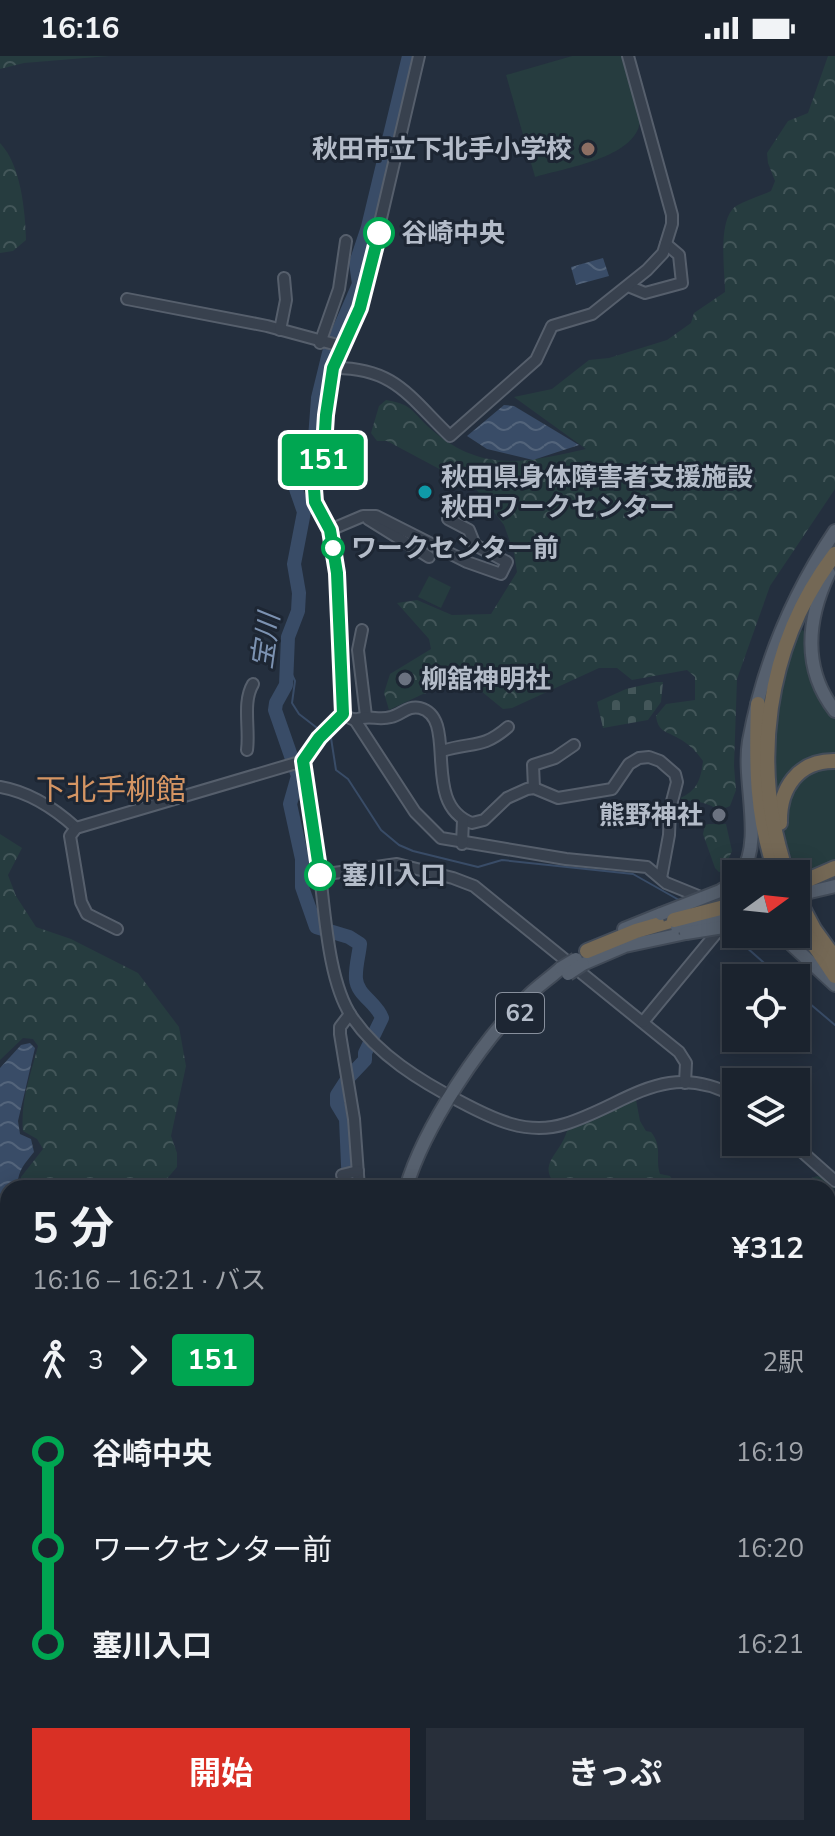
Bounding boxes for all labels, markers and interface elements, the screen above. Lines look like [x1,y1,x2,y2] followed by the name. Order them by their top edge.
[40,8,119,49] text: 16:16
[312,132,572,167] place label: 秋田市立下北手小学校
[579,140,597,158] marker: 秋田市立下北手小学校
[401,216,505,251] place label: 谷崎中央
[364,218,394,248] marker: 谷崎中央
[277,434,369,486] line badge: 151
[298,441,348,479] text: 151
[441,460,753,525] place label: 秋田県身体障害者支援施設 秋田ワークセンター
[416,483,434,501] marker: 秋田県身体障害者支援施設 秋田ワークセンター
[351,531,559,566] place label: ワークセンター前
[322,537,344,559] marker: ワークセンター前
[243,608,289,671] water label: 宝川
[421,662,551,697] place label: 柳舘神明社
[396,670,414,688] marker: 柳舘神明社
[36,770,186,811] district label: 下北手柳館
[599,798,703,833] place label: 熊野神社
[710,806,728,824] marker: 熊野神社
[342,858,446,893] place label: 塞川入口
[305,860,335,890] marker: 塞川入口
[722,860,810,948] north arrow
[722,860,810,1156] map controls
[722,964,810,1052] button: locate
[496,993,544,1033] road number: 62
[722,1068,810,1156] button: layers
[32,1199,114,1259] text: 5 分
[732,1228,804,1269] text: ¥312
[32,1263,266,1298] text: 16:16 – 16:21 · バス
[32,1338,76,1382] icon: walk
[116,1338,160,1382] icon: forward
[188,1341,238,1379] text: 151
[88,1343,104,1378] text: 3
[762,1345,804,1380] text: 2駅
[92,1434,212,1475] text: 谷崎中央
[736,1435,804,1470] text: 16:19
[92,1530,332,1571] text: ワークセンター前
[736,1531,804,1566] text: 16:20
[92,1626,212,1667] text: 塞川入口
[736,1627,804,1662] text: 16:21
[32,1728,410,1820] button: 開始
[426,1728,804,1820] button: きっぷ

